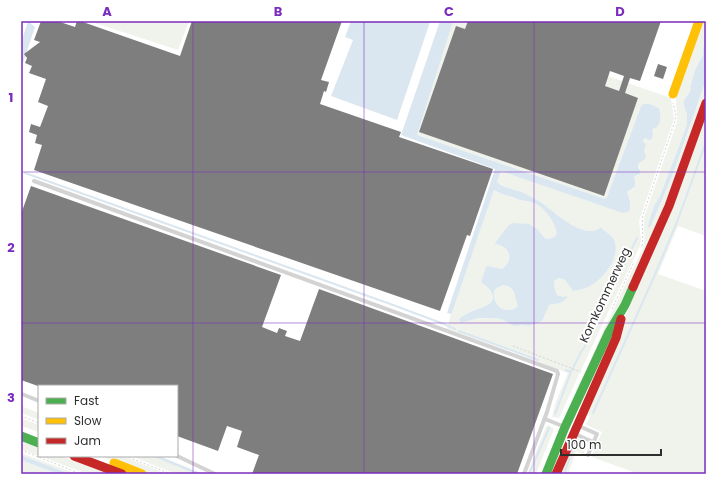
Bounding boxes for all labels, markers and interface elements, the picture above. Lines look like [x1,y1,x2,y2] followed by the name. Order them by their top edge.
[102,2,112,21] text: A
[274,2,283,21] text: B
[444,2,454,21] text: C
[615,2,625,21] text: D
[9,88,13,107] text: 1
[7,238,15,257] text: 2
[575,244,634,345] street label: Komkommerweg
[38,385,178,457] legend
[7,388,15,407] text: 3
[74,392,99,409] text: Fast
[74,412,102,429] text: Slow
[561,431,661,457] scale bar
[74,432,101,449] text: Jam
[567,436,601,453] text: 100 m

